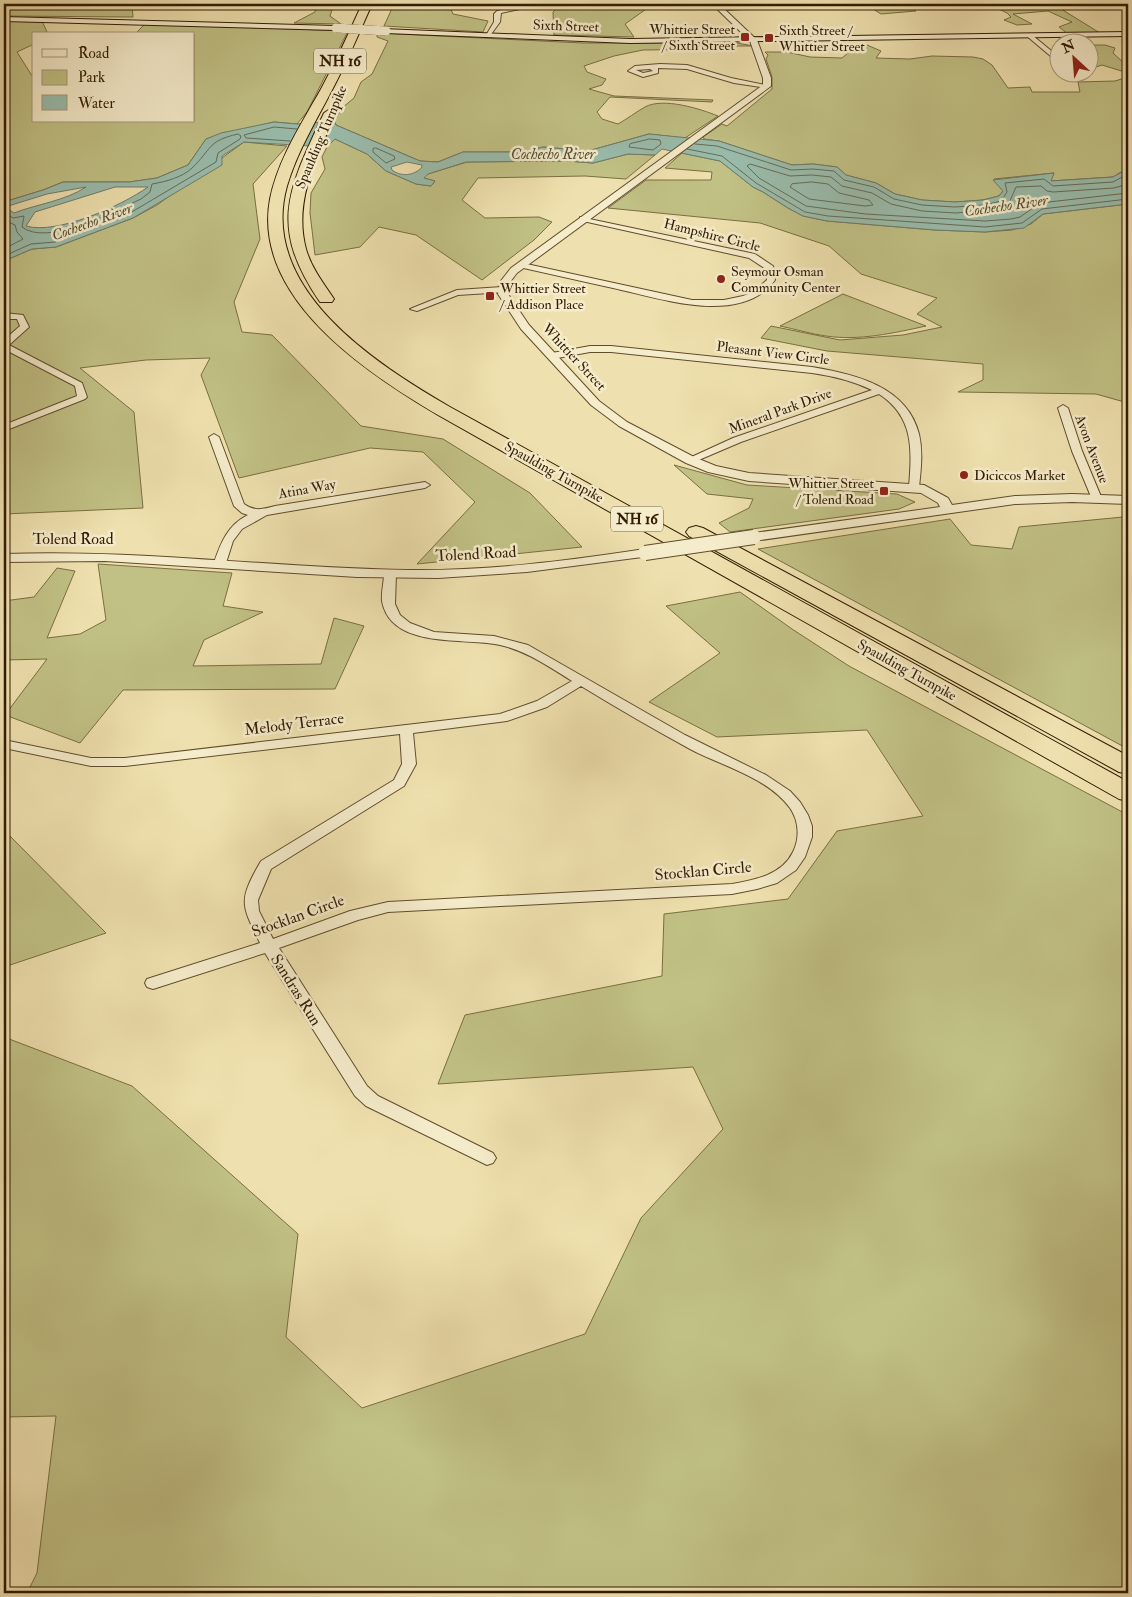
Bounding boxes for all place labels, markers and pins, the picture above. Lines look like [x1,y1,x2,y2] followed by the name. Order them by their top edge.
[648,21,735,54] place label: Whittier Street / Sixth Street
[778,22,865,55] place label: Sixth Street / Whittier Street
[739,31,751,43] marker: Whittier Street / Sixth Street
[763,32,775,44] marker: Sixth Street / Whittier Street
[731,263,841,297] place label: Seymour Osman Community Center
[715,273,727,285] marker: Seymour Osman Community Center
[499,280,586,313] place label: Whittier Street / Addison Place
[484,290,496,302] marker: Whittier Street / Addison Place
[974,467,1066,484] place label: Diciccos Market
[958,469,970,481] marker: Diciccos Market
[787,475,874,508] place label: Whittier Street / Tolend Road
[878,485,890,497] marker: Whittier Street / Tolend Road

